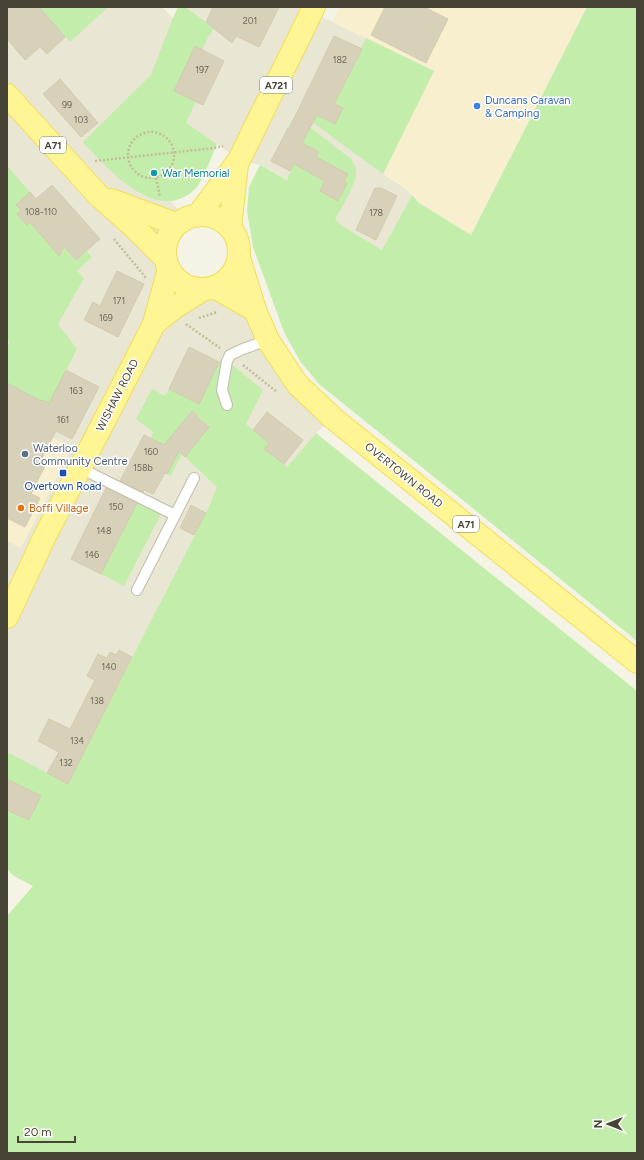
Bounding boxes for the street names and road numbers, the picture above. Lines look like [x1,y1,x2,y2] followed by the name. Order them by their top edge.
[260,77,292,93] road number: A721
[40,137,66,153] road number: A71
[94,357,141,434] street label: WISHAW ROAD
[362,440,445,511] street label: OVERTOWN ROAD
[453,516,479,532] road number: A71

